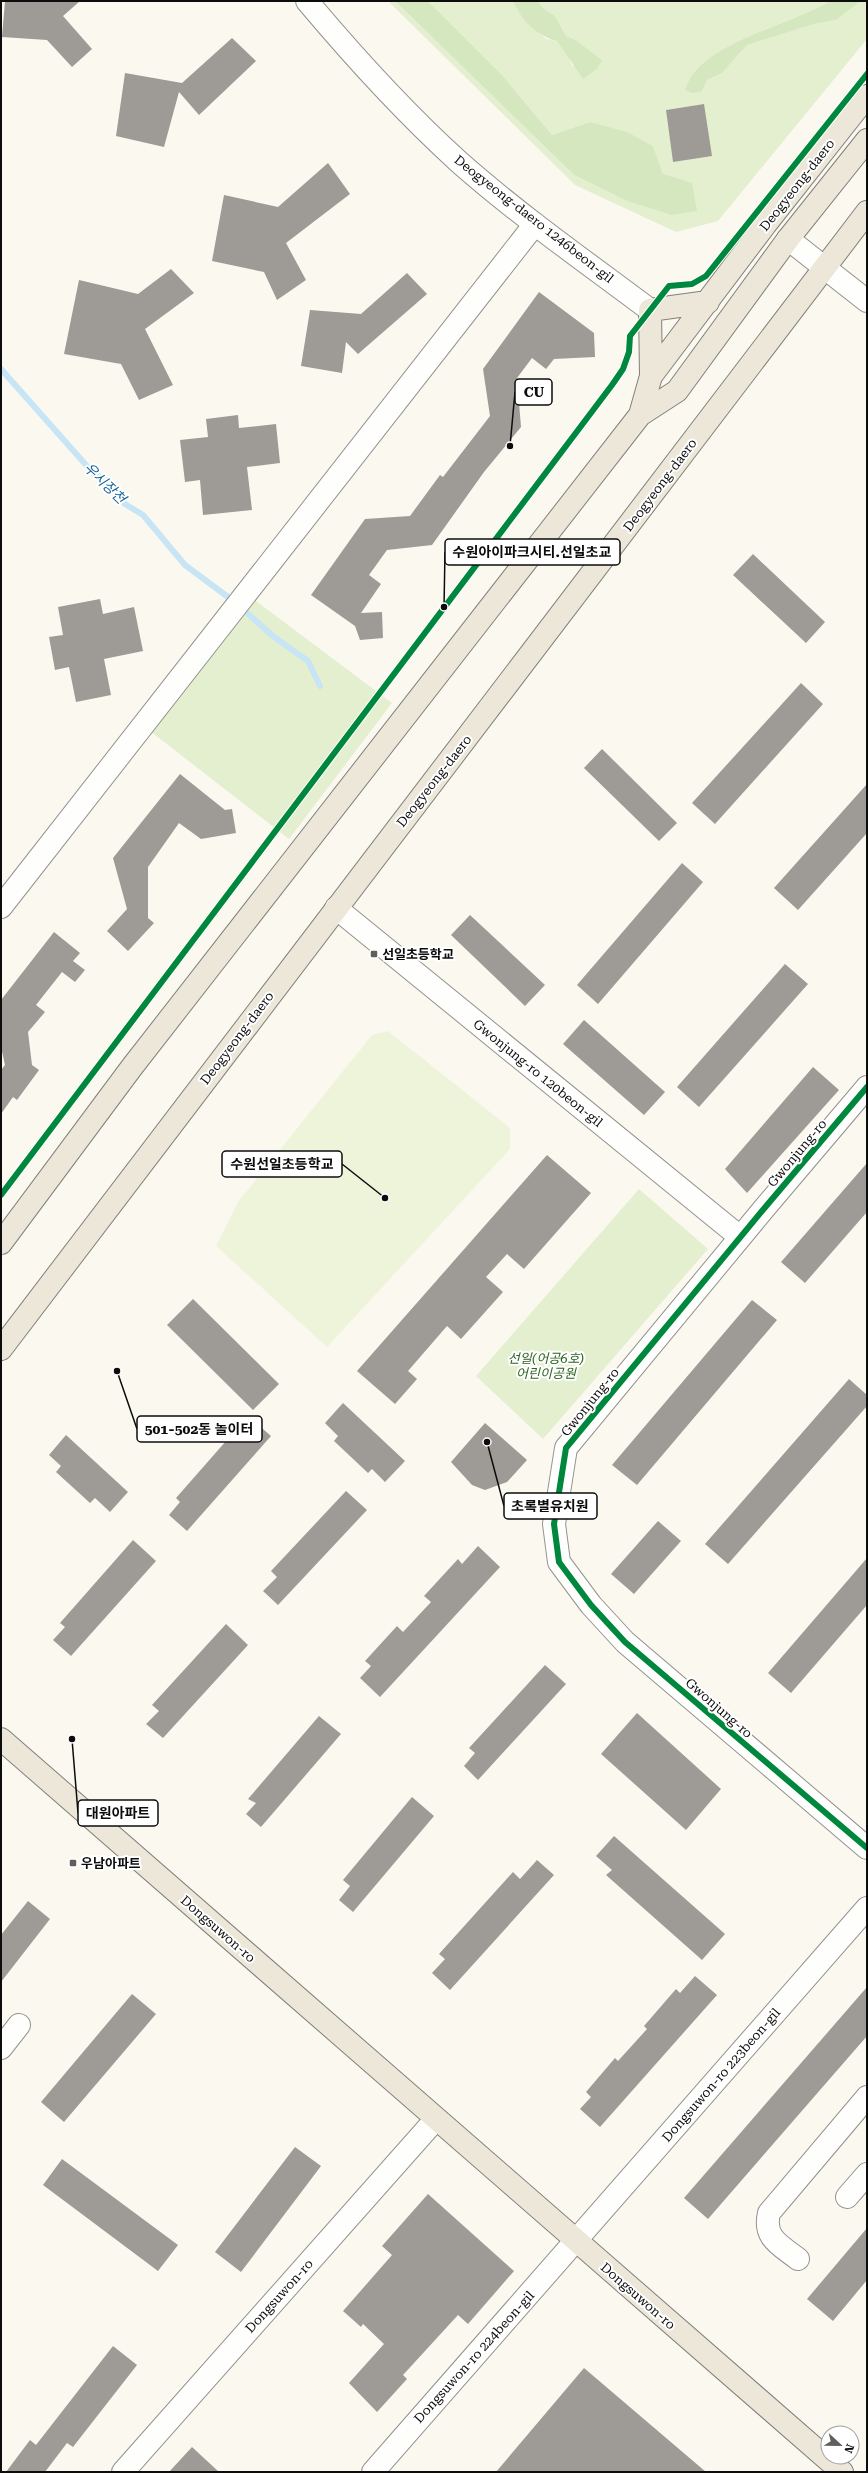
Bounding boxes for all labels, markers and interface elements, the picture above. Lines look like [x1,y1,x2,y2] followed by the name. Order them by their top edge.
[756,136,838,234] street label: Deogyeong-daero
[451,152,617,286] street label: Deogyeong-daero 1246beon-gil
[515,379,552,405] callout: CU
[524,384,545,400] text: CU
[620,436,700,534] street label: Deogyeong-daero
[81,459,130,507] water label: 우시장천
[445,539,620,565] callout: 수원아이파크시티.선일초교
[453,544,612,560] text: 수원아이파크시티.선일초교
[393,732,475,830] street label: Deogyeong-daero
[382,947,454,962] place label: 선일초등학교
[369,949,379,959] marker: 선일초등학교
[197,989,277,1087] street label: Deogyeong-daero
[470,1016,606,1130] street label: Gwonjung-ro 120beon-gil
[764,1116,830,1190] street label: Gwonjung-ro
[222,1151,342,1177] callout: 수원선일초등학교
[230,1156,334,1172] text: 수원선일초등학교
[508,1351,584,1381] park label: 선일(어공6호) 어린이공원
[558,1365,622,1439] street label: Gwonjung-ro
[137,1416,262,1442] callout: 501-502동 놀이터
[145,1421,253,1437] text: 501-502동 놀이터
[504,1493,597,1519] callout: 초록별유치원
[511,1498,589,1514] text: 초록별유치원
[683,1675,755,1741] street label: Gwonjung-ro
[78,1800,158,1826] callout: 대원아파트
[86,1805,150,1821] text: 대원아파트
[81,1856,141,1871] place label: 우남아파트
[68,1858,78,1868] marker: 우남아파트
[178,1893,258,1965] street label: Dongsuwon-ro
[659,2005,783,2145] street label: Dongsuwon-ro 223beon-gil
[242,2256,316,2336] street label: Dongsuwon-ro
[598,2260,678,2332] street label: Dongsuwon-ro
[411,2288,537,2426] street label: Dongsuwon-ro 224beon-gil
[820,2425,860,2465] north arrow
[841,2442,856,2455] text: N

